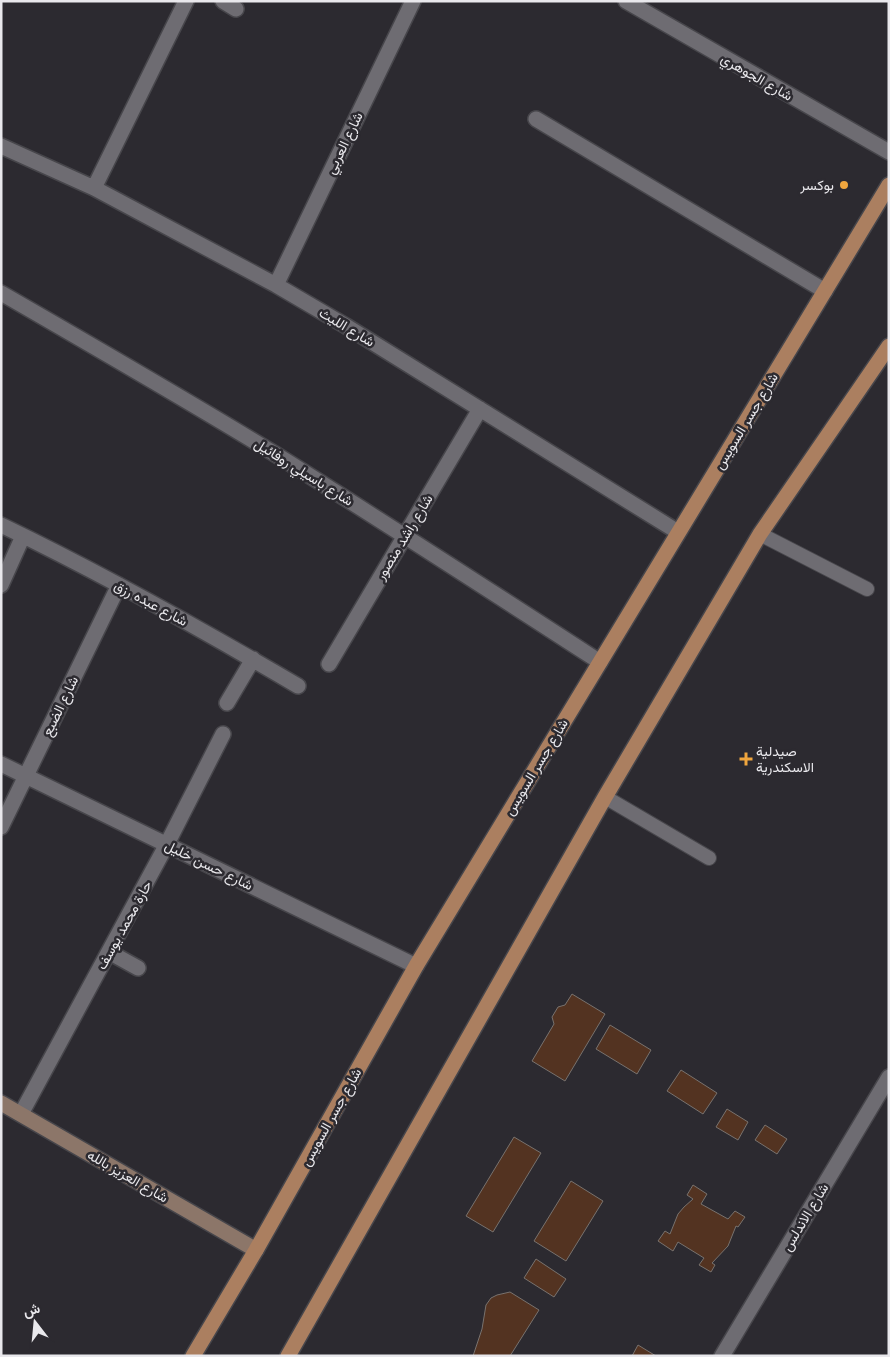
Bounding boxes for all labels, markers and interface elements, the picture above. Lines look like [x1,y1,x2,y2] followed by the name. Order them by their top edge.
[716,50,796,107] street label: شارع الجوهري
[322,109,369,178] street label: شارع العربي
[799,177,834,194] place label: بوكسر
[838,179,850,191] marker: بوكسر
[315,304,378,352] street label: شارع الليث
[711,370,784,474] street label: شارع جسر السويس
[250,435,356,512] street label: شارع باسيلي روفائيل
[372,491,438,585] street label: شارع راشد منصور
[110,577,190,632] street label: شارع عبده رزق
[39,673,84,740] street label: شارع الضبع
[501,716,574,820] street label: شارع جسر السويس
[756,743,814,776] place label: صيدلية الاسكندرية
[740,753,752,765] marker: صيدلية الاسكندرية
[161,837,256,896] street label: شارع حسن خليل
[93,878,156,973] street label: حارة محمد يوسف
[297,1065,367,1170] street label: شارع جسر السويس
[83,1146,171,1208] street label: شارع العزيز بالله
[779,1180,834,1255] street label: شارع الاندلس
[10,1297,60,1347] north arrow
[21,1299,42,1320] text: ش

